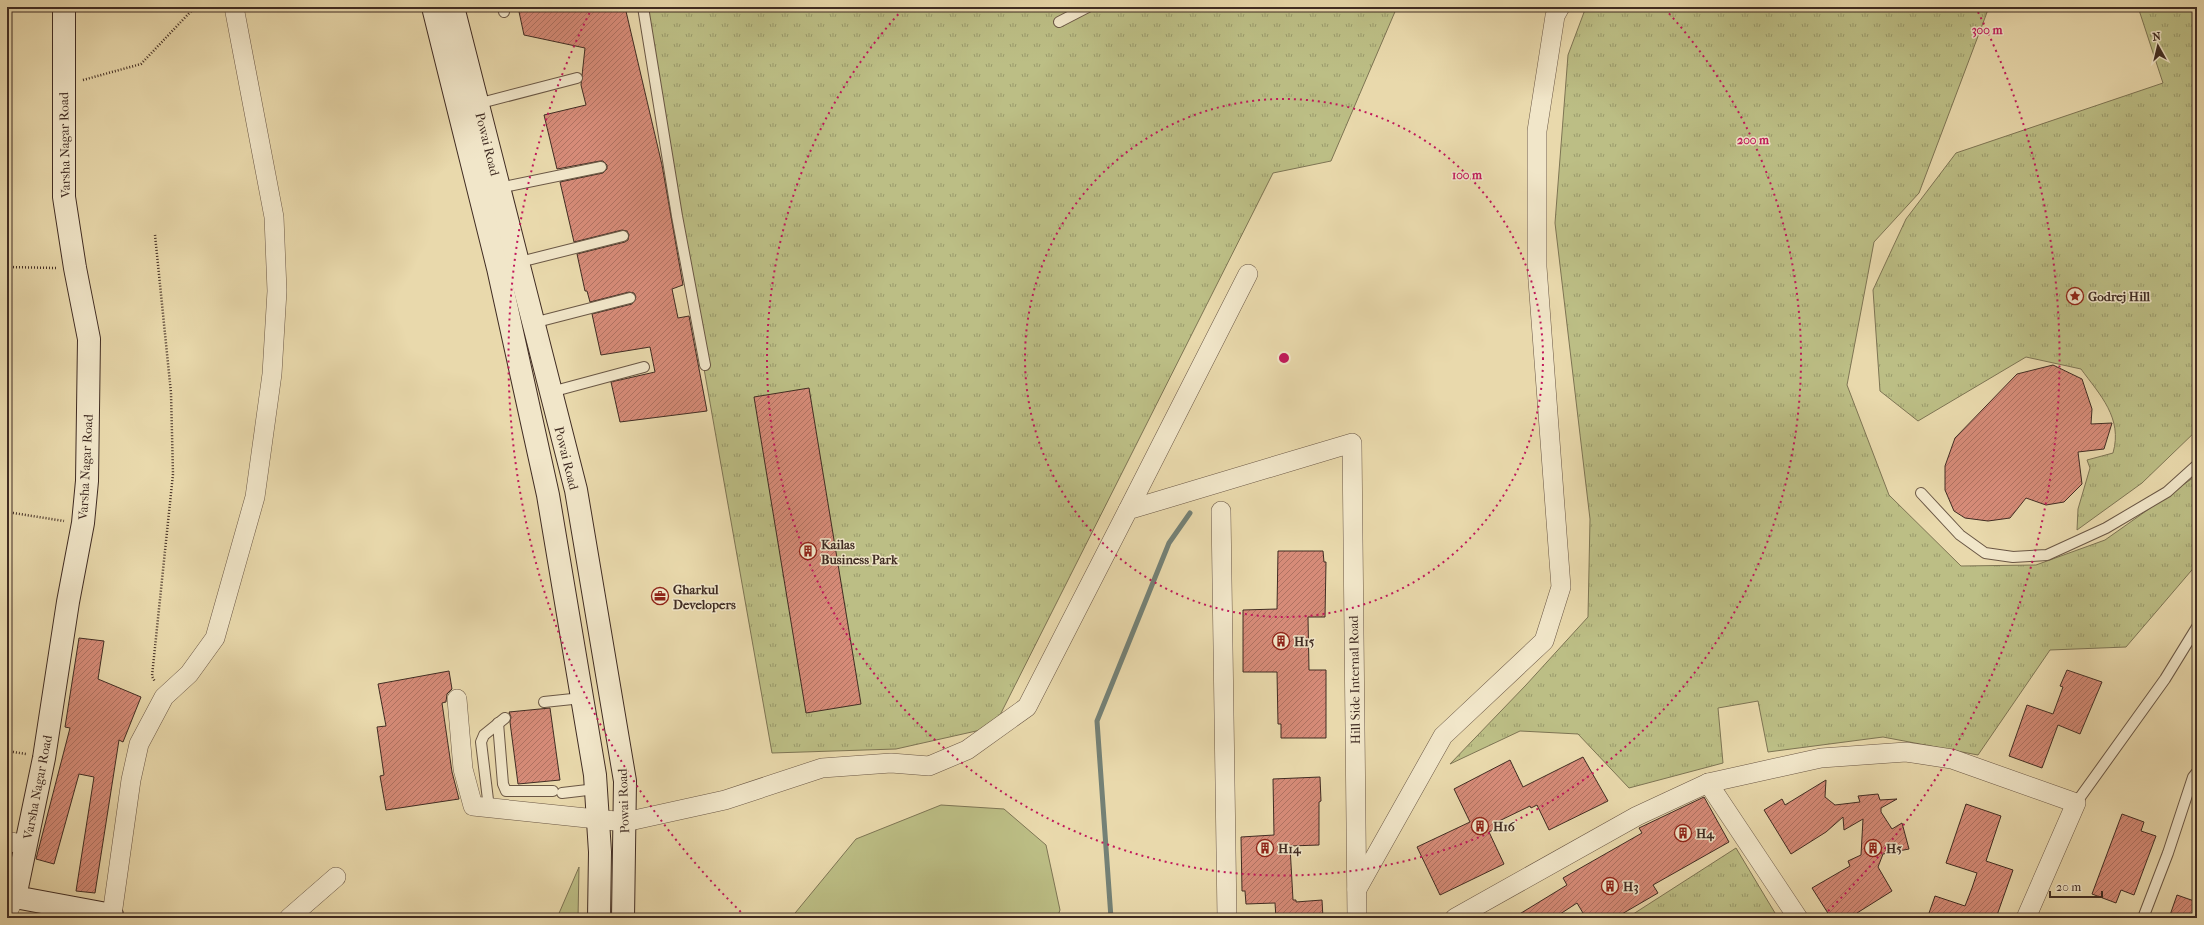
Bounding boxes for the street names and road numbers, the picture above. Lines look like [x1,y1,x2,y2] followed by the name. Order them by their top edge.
[56,91,73,199] street label: Varsha Nagar Road
[472,111,503,178] street label: Powai Road
[75,413,96,521] street label: Varsha Nagar Road
[551,425,582,492] street label: Powai Road
[1346,615,1363,745] street label: Hill Side Internal Road
[20,733,55,841] street label: Varsha Nagar Road
[615,767,632,834] street label: Powai Road

